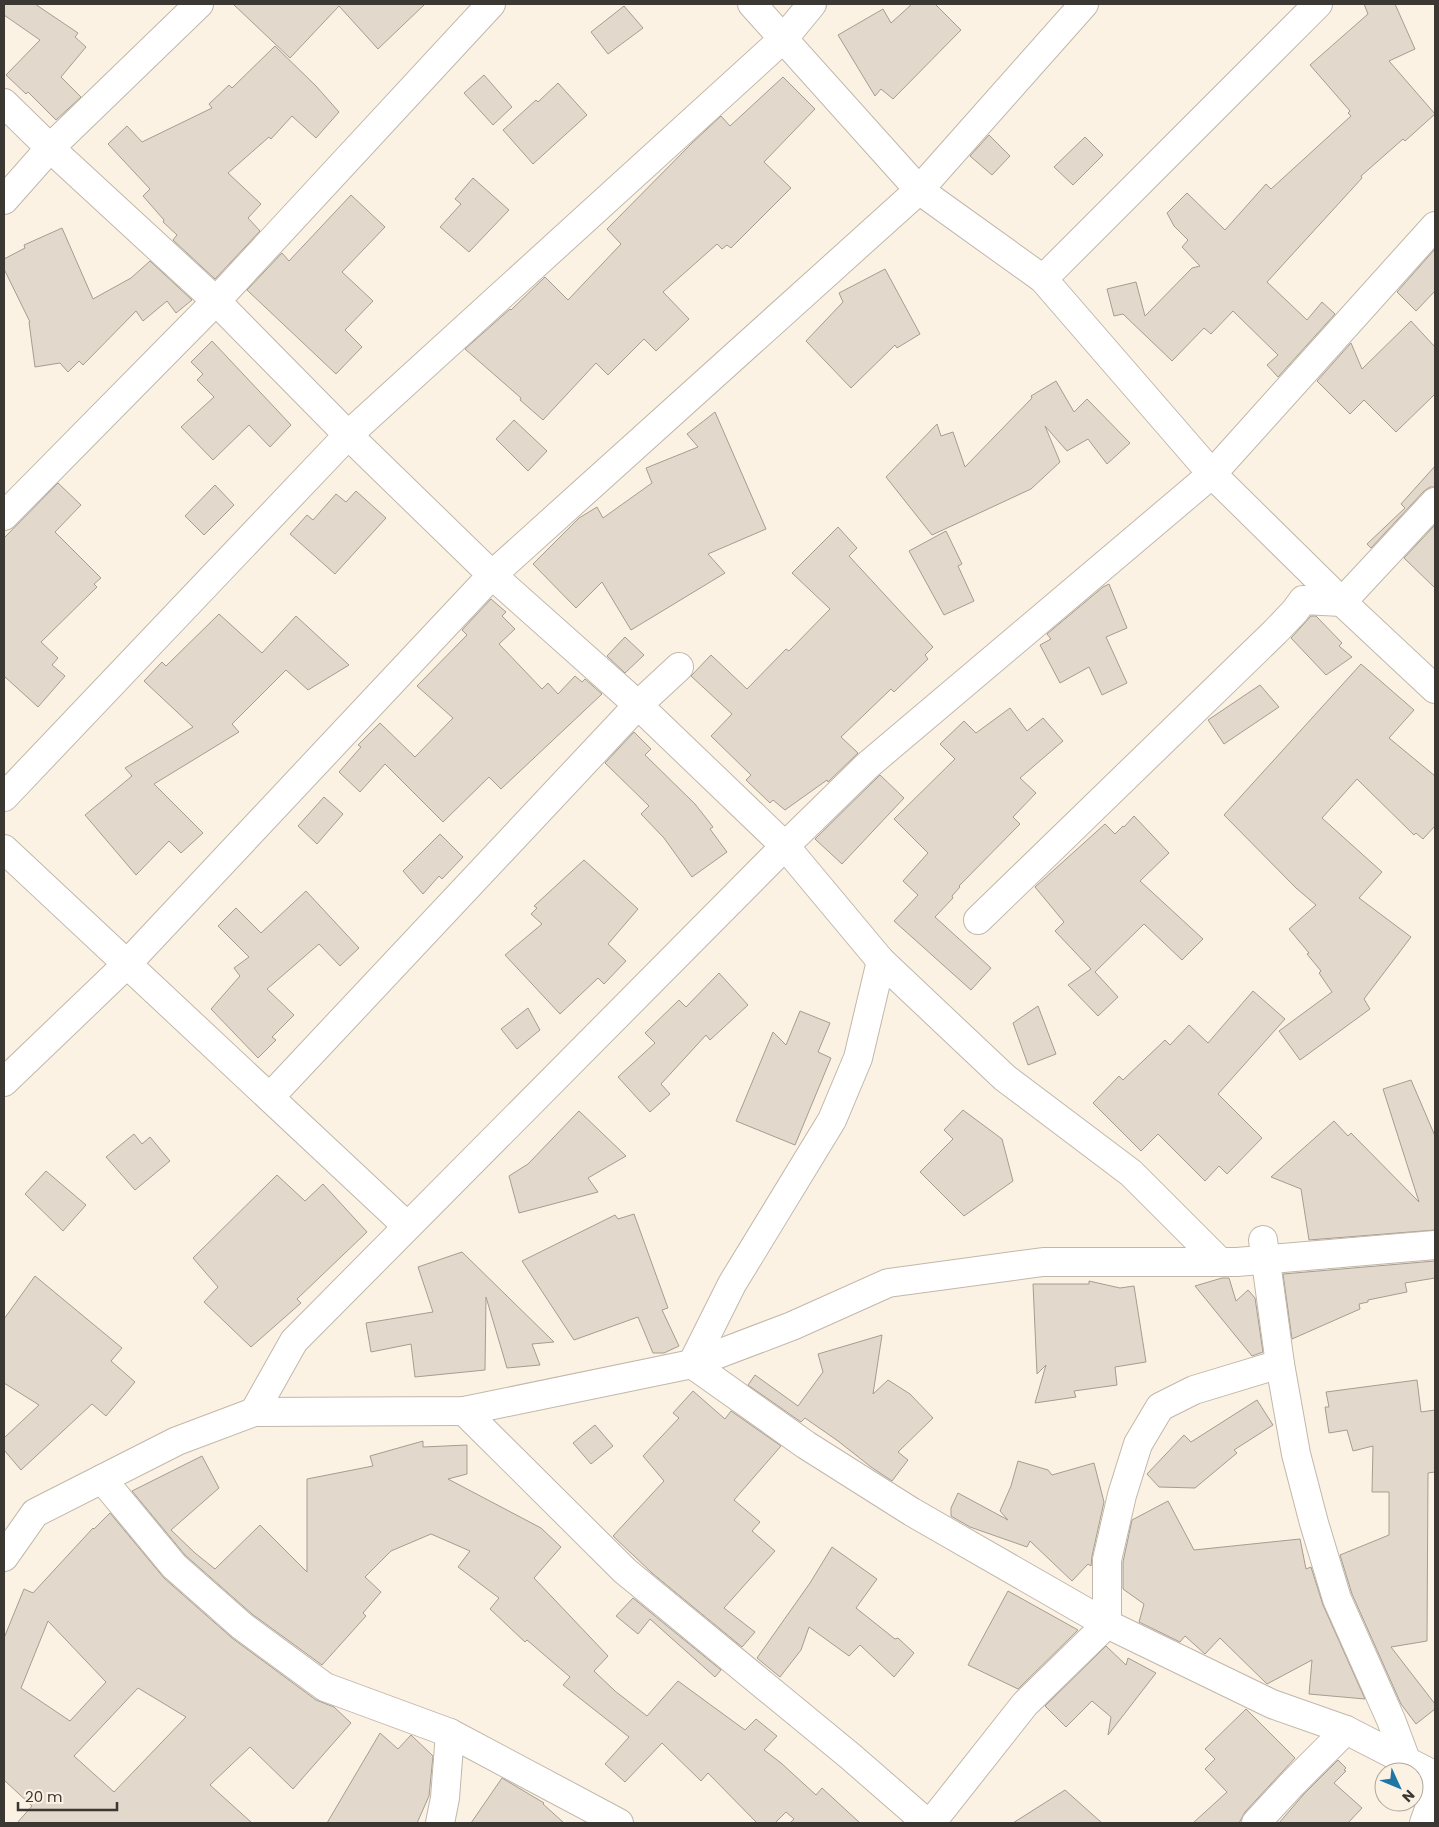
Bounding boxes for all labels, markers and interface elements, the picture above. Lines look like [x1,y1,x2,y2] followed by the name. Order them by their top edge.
[1374,1762,1424,1812] north arrow
[18,1780,116,1812] scale bar
[1398,1785,1419,1807] text: N
[25,1786,63,1807] text: 20 m

